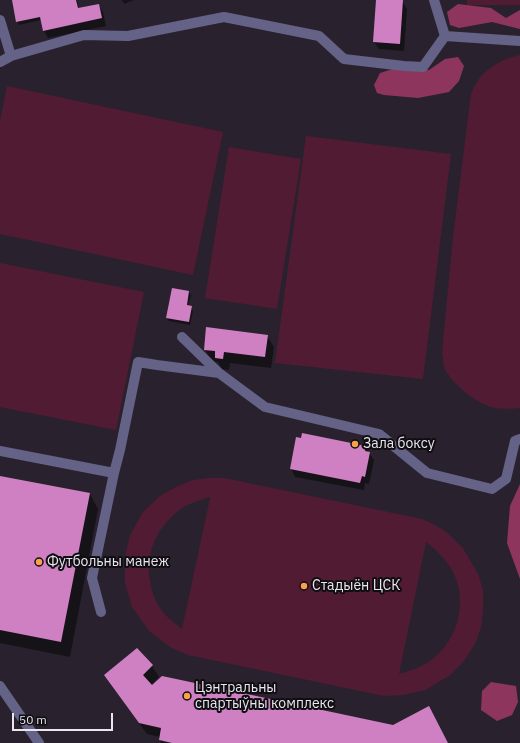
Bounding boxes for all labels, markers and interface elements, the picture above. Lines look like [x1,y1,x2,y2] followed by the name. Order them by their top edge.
[363,436,435,452] place label: Зала боксу
[350,439,360,449] marker: Зала боксу
[47,554,169,570] place label: Футбольны манеж
[34,557,44,567] marker: Футбольны манеж
[312,578,401,594] place label: Стадыён ЦСК
[299,581,309,591] marker: Стадыён ЦСК
[195,680,334,712] place label: Цэнтральны спартыўны комплекс
[182,691,192,701] marker: Цэнтральны спартыўны комплекс
[14,705,115,731] scale bar
[19,712,47,727] text: 50 m

